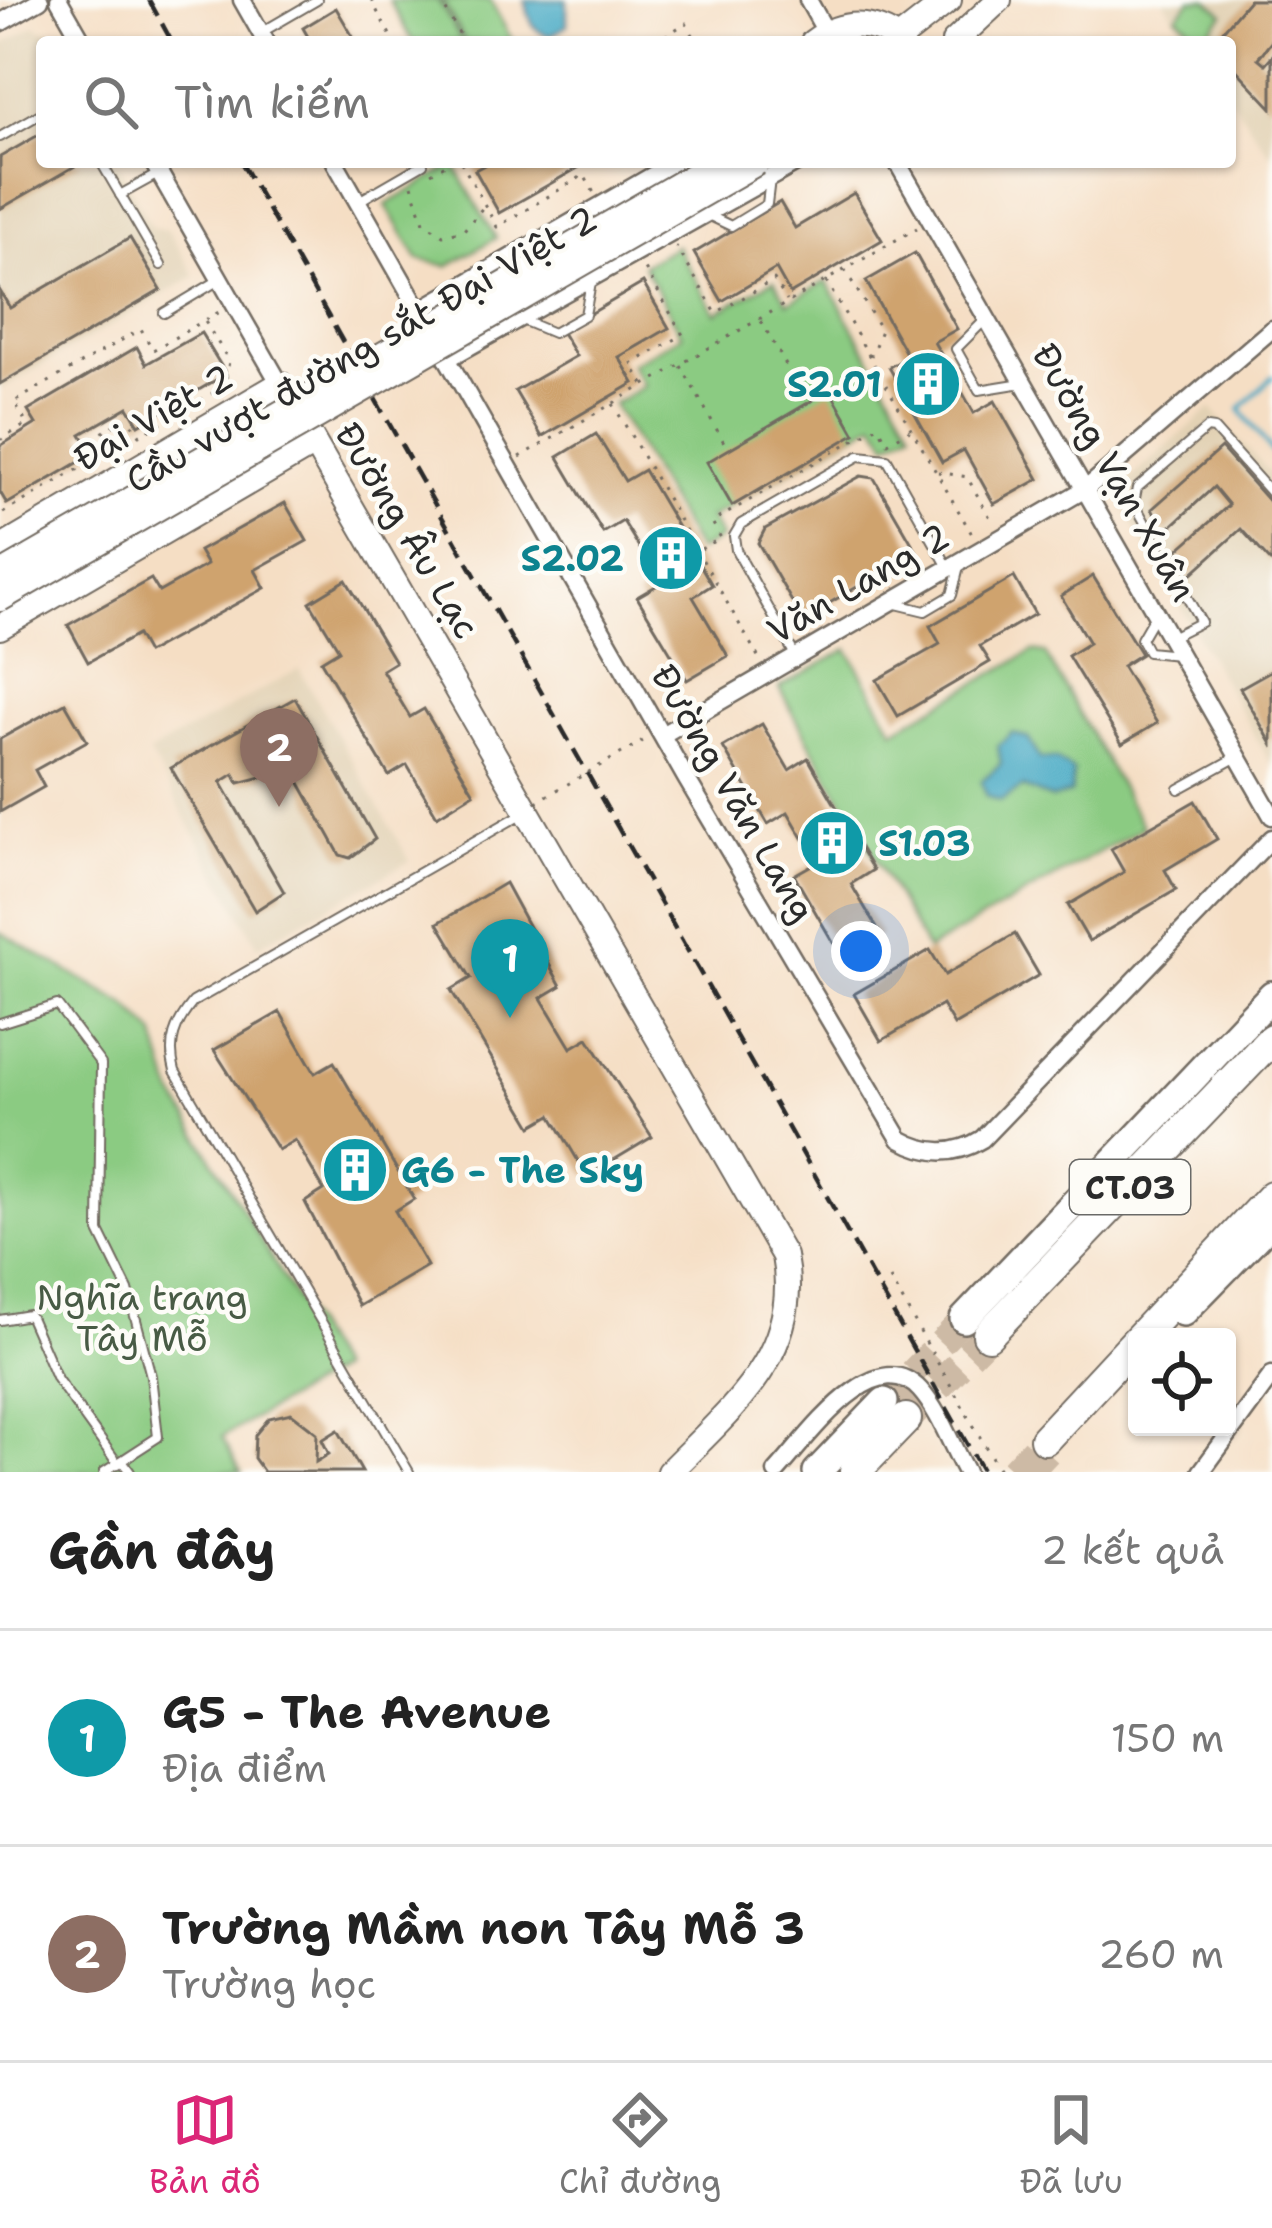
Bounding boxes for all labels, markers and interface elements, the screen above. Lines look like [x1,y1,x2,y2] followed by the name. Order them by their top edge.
[36,36,1236,168] search box
[78,69,144,135] icon: search
[174,72,370,132] text: Tìm kiếm
[118,196,604,502] street label: Cầu vượt đường sắt Đại Việt 2
[1021,334,1208,610] street label: Đường Vạn Xuân
[893,349,963,419] building icon: S2.01
[66,354,240,480] street label: Đại Việt 2
[787,360,882,409] place label: S2.01
[324,413,491,647] street label: Đường Âu Lạc
[758,512,958,655] street label: Văn Lang 2
[636,523,706,593] building icon: S2.02
[521,534,624,583] place label: S2.02
[640,655,827,931] street label: Đường Văn Lang
[240,708,318,807] pin: 2
[797,808,867,878] building icon: S1.03
[878,819,971,868] place label: S1.03
[471,919,549,1018] pin: 1
[831,921,891,981] your location
[320,1135,390,1205] building icon: G6 - The Sky
[401,1146,644,1195] place label: G6 - The Sky
[1070,1160,1190,1214] road number: CT.03
[36,1273,248,1363] park label: Nghĩa trang Tây Mỗ
[1128,1328,1236,1436] map controls
[1128,1328,1236,1436] button: locate
[48,1516,275,1584] text: Gần đây
[1041,1524,1224,1576] text: 2 kết quả
[162,1682,551,1742] text: G5 - The Avenue
[78,1712,96,1764] text: 1
[1111,1712,1224,1764] text: 150 m
[162,1742,327,1794] text: Địa điểm
[162,1898,805,1958] text: Trường Mầm non Tây Mỗ 3
[73,1928,101,1980] text: 2
[1098,1928,1224,1980] text: 260 m
[162,1958,376,2010] text: Trường học
[149,2087,261,2204] tab: Bản đồ
[559,2087,721,2204] tab: Chỉ đường
[1020,2087,1123,2204] tab: Đã lưu

